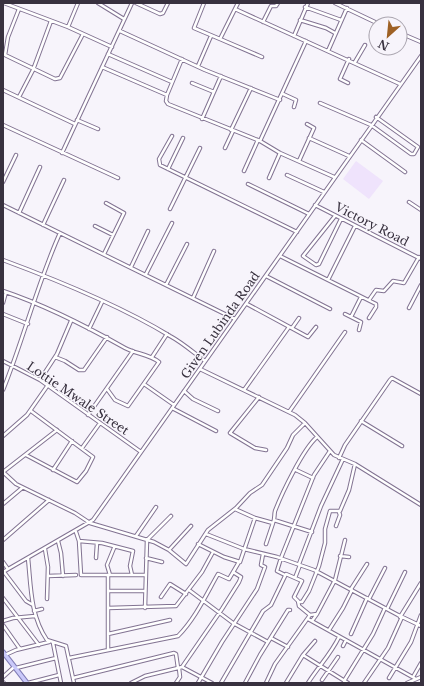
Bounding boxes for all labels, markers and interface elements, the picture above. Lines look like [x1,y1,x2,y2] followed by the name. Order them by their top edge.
[368,16,408,56] north arrow
[375,36,391,53] text: N
[332,199,411,249] street label: Victory Road
[177,269,263,381] street label: Given Lubinda Road
[24,358,132,438] street label: Lottie Mwale Street

